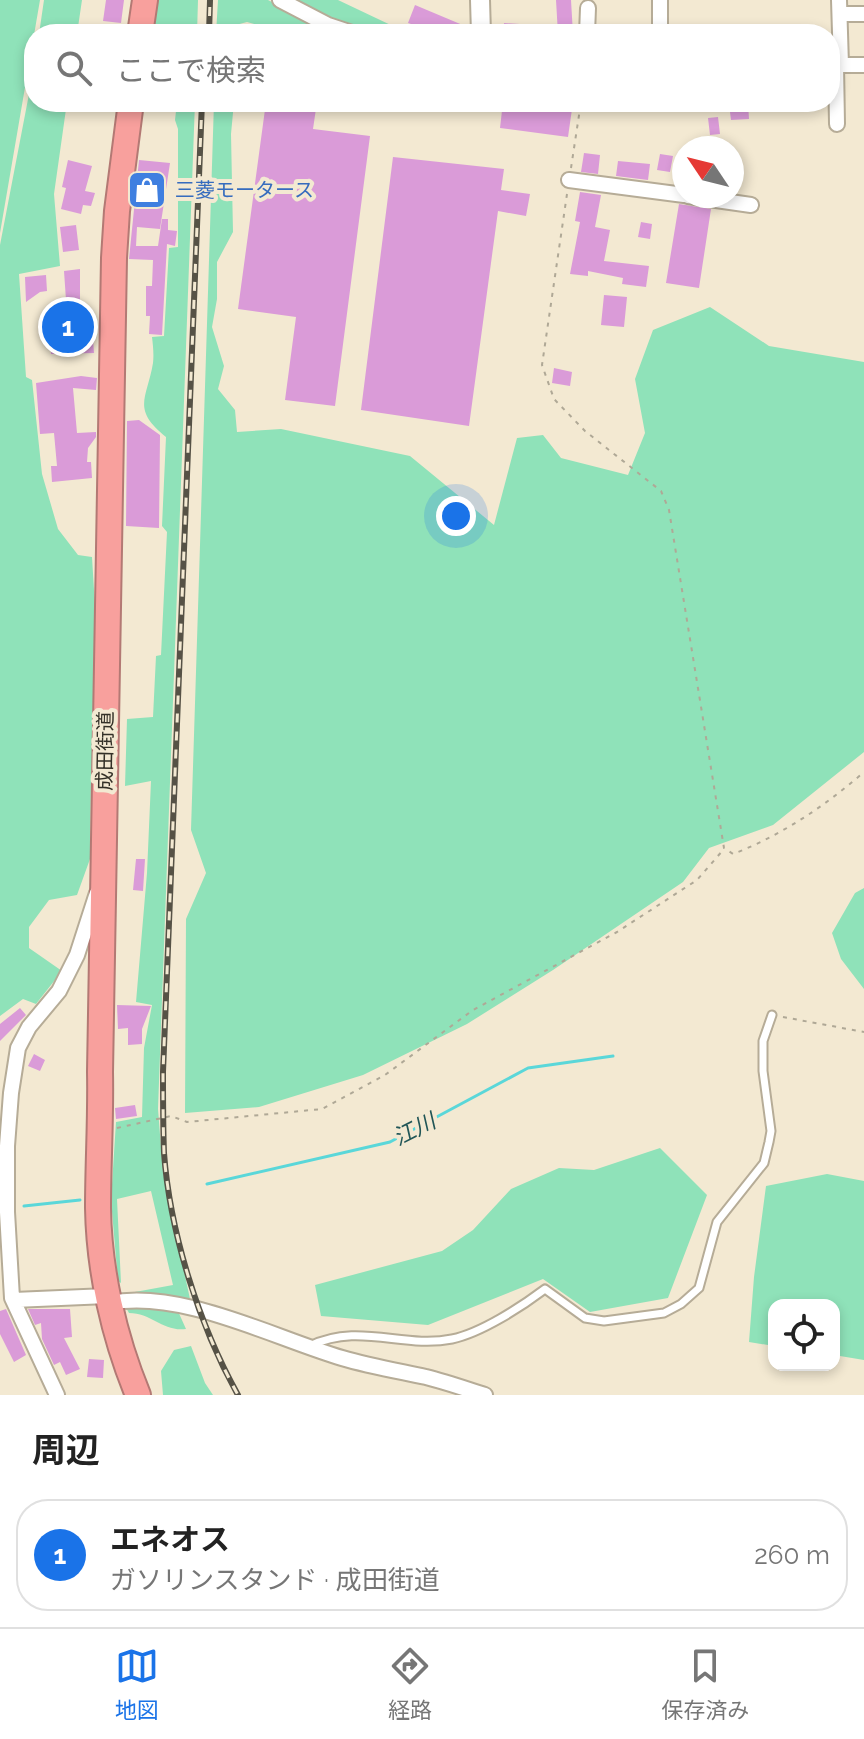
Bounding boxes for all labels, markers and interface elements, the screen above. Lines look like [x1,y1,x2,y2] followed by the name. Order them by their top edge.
[24,24,840,112] search box
[52,46,96,90] icon: search
[116,53,266,88] text: ここで検索
[672,136,744,208] north arrow
[126,169,168,211] shop icon: 三菱モータース
[175,178,314,202] place label: 三菱モータース
[42,297,94,357] pin: 1
[436,496,476,536] your location
[92,711,118,791] street label: 成田街道
[388,1107,441,1151] water label: 江川
[768,1299,840,1371] map controls
[768,1299,840,1371] button: locate
[32,1430,100,1470] text: 周辺
[110,1522,230,1557] text: エネオス
[54,1540,66,1570] text: 1
[754,1540,830,1570] text: 260 m
[110,1565,440,1595] text: ガソリンスタンド · 成田街道
[115,1644,159,1724] tab: 地図
[388,1644,432,1724] tab: 経路
[661,1644,749,1724] tab: 保存済み

